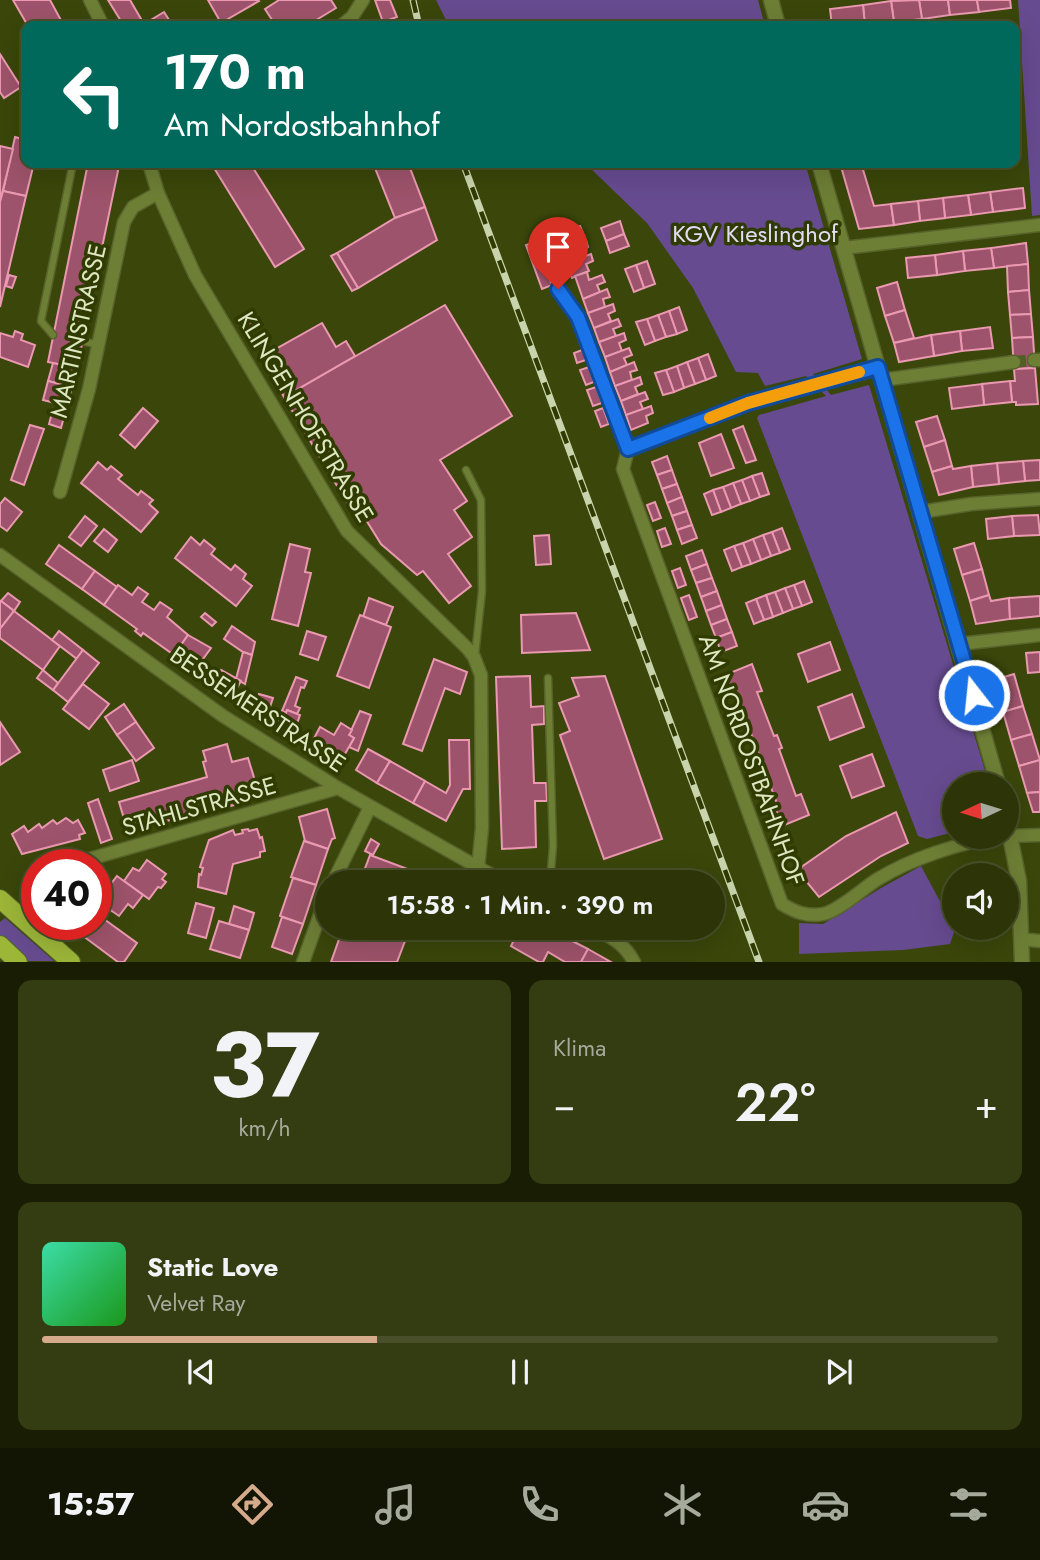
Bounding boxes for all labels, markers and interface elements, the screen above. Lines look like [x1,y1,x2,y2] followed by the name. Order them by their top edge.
[164,37,306,107] text: 170 m
[49,49,140,140] icon: left
[164,102,440,148] text: Am Nordostbahnhof
[672,216,839,251] park label: KGV Kieslinghof
[528,217,588,289] pin
[539,228,577,266] icon: arrive
[41,241,115,421] street label: MARTINSTRASSE
[229,305,383,529] street label: KLINGENHOFSTRASSE
[690,629,814,891] street label: AM NORDOSTBAHNHOF
[163,637,353,781] street label: BESSEMERSTRASSE
[937,658,1011,732] position arrow
[118,767,280,845] street label: STAHLSTRASSE
[942,772,1018,849] north arrow
[942,772,1019,940] map controls
[21,849,112,940] speed limit sign: 40
[942,863,1019,940] button: sound
[387,886,653,924] text: 15:58 · 1 Min. · 390 m
[209,1000,320,1131] text: 37
[553,1031,606,1065] text: Klima
[735,1065,815,1141] text: 22°
[553,1077,575,1132] text: −
[975,1077,998,1132] text: +
[239,1111,290,1145] text: km/h
[147,1248,279,1286] text: Static Love
[147,1286,245,1320] text: Velvet Ray
[182,1353,220,1391] icon: previous
[501,1353,539,1391] icon: pause
[820,1353,858,1391] icon: next
[228,1480,277,1529] icon: directions
[371,1480,420,1529] icon: music
[515,1480,564,1529] icon: phone
[658,1480,707,1529] icon: climate
[801,1480,850,1529] icon: car
[944,1480,993,1529] icon: filters
[47,1481,134,1527] text: 15:57

